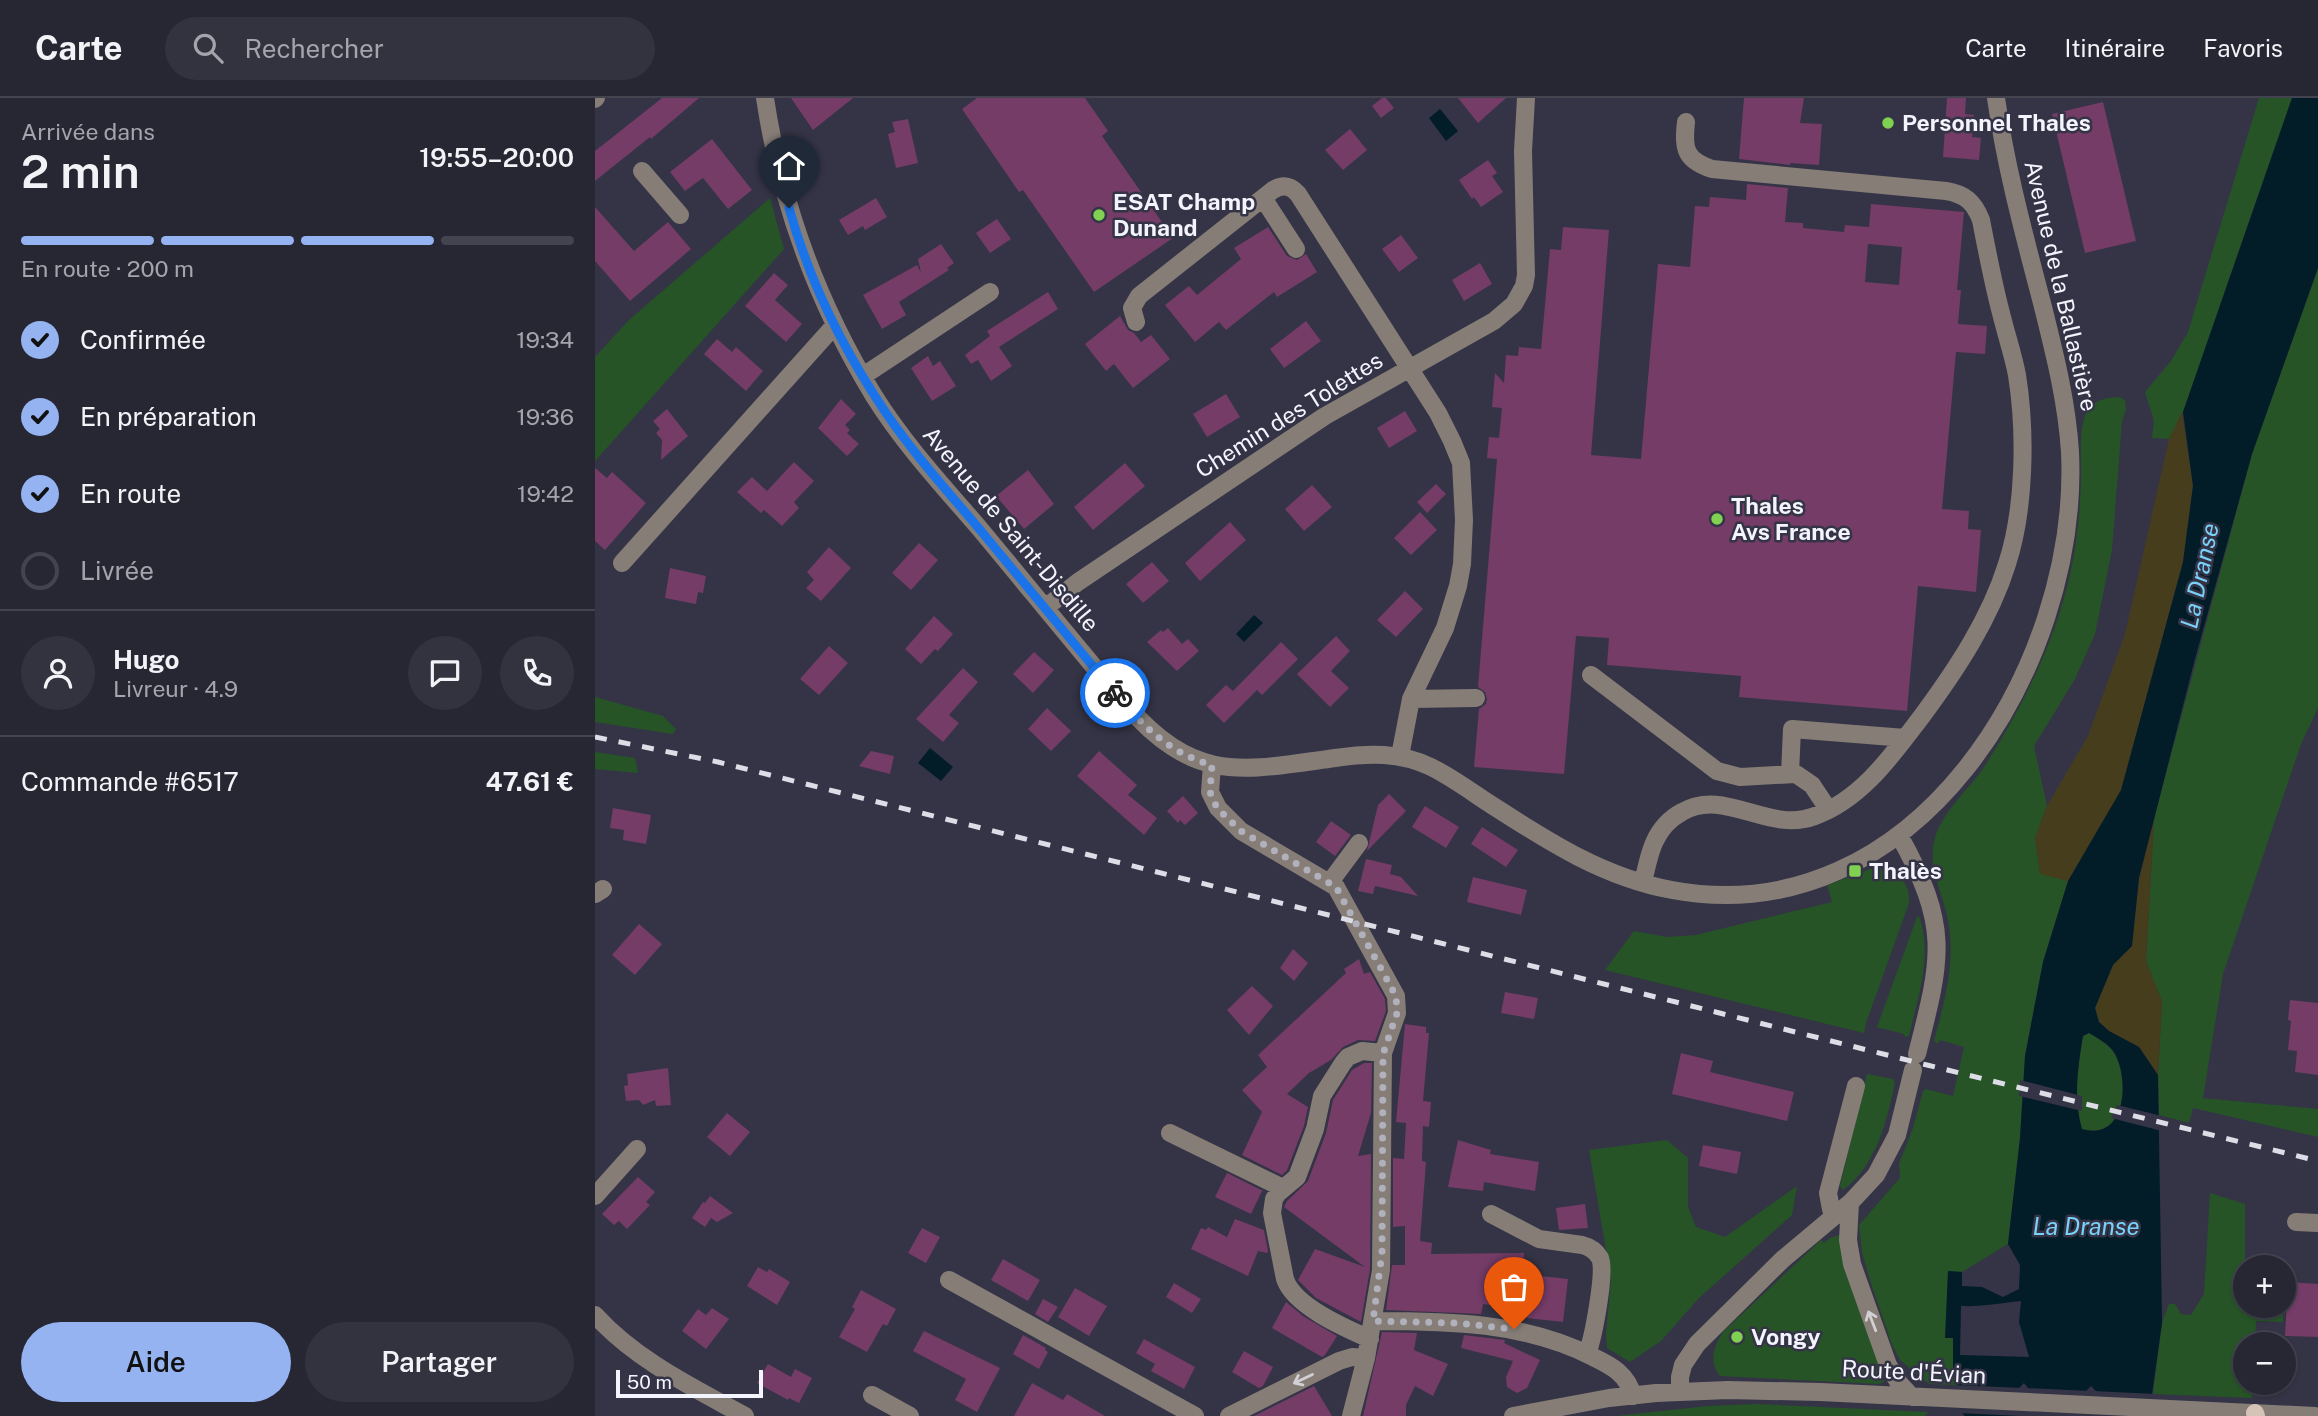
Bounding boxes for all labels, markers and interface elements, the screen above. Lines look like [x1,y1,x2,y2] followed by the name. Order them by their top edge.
[165,17,655,80] search box
[35,29,123,67] text: Carte
[189,29,227,67] icon: search
[245,33,384,64] text: Rechercher
[1965,34,2027,62] text: Carte
[2065,34,2165,62] text: Itinéraire
[2203,34,2283,62] text: Favoris
[1902,109,2091,136] place label: Personnel Thales
[1880,115,1896,131] marker: Personnel Thales
[21,118,155,145] text: Arrivée dans
[759,136,819,208] pin
[419,142,574,173] text: 19:55–20:00
[21,144,140,198] text: 2 min
[770,147,808,185] icon: home
[2019,158,2104,414] street label: Avenue de la Ballastière
[1113,188,1255,241] place label: ESAT Champ Dunand
[1091,207,1107,223] marker: ESAT Champ Dunand
[21,255,194,282] text: En route · 200 m
[21,321,59,359] icon: check
[80,324,206,355] text: Confirmée
[516,326,574,353] text: 19:34
[1190,346,1387,483] street label: Chemin des Tolettes
[21,398,59,436] icon: check
[80,401,257,432] text: En préparation
[516,403,574,430] text: 19:36
[918,421,1105,637] street label: Avenue de Saint-Disdille
[21,475,59,513] icon: check
[80,478,181,509] text: En route
[517,480,574,507] text: 19:42
[1731,492,1851,545] place label: Thales Avs France
[1709,511,1725,527] marker: Thales Avs France
[2174,521,2224,631] water label: La Dranse
[80,555,154,586] text: Livrée
[21,636,95,710] button: person
[408,636,482,710] button: chat
[500,636,574,710] button: phone
[113,644,179,675] text: Hugo
[1080,658,1150,728] courier
[1096,674,1134,712] icon: bike
[113,675,238,702] text: Livreur · 4.9
[21,766,239,797] text: Commande #6517
[486,766,574,797] text: 47.61 €
[1869,857,1942,884] place label: Thalès
[1847,863,1863,879] marker: Thalès
[2032,1212,2140,1240] water label: La Dranse
[2233,1255,2296,1395] map controls
[2233,1255,2296,1318] button: +
[1484,1257,1544,1329] pin
[1495,1268,1533,1306] icon: bag
[1864,1311,1877,1333] one-way arrow
[21,1322,291,1402] button: Aide
[305,1322,574,1402] button: Partager
[1751,1323,1820,1350] place label: Vongy
[1729,1329,1745,1345] marker: Vongy
[2233,1332,2296,1395] button: −
[1841,1354,1987,1389] street label: Route d'Évian
[616,1367,763,1399] scale bar
[627,1371,672,1393] text: 50 m
[1293,1373,1314,1387] one-way arrow

